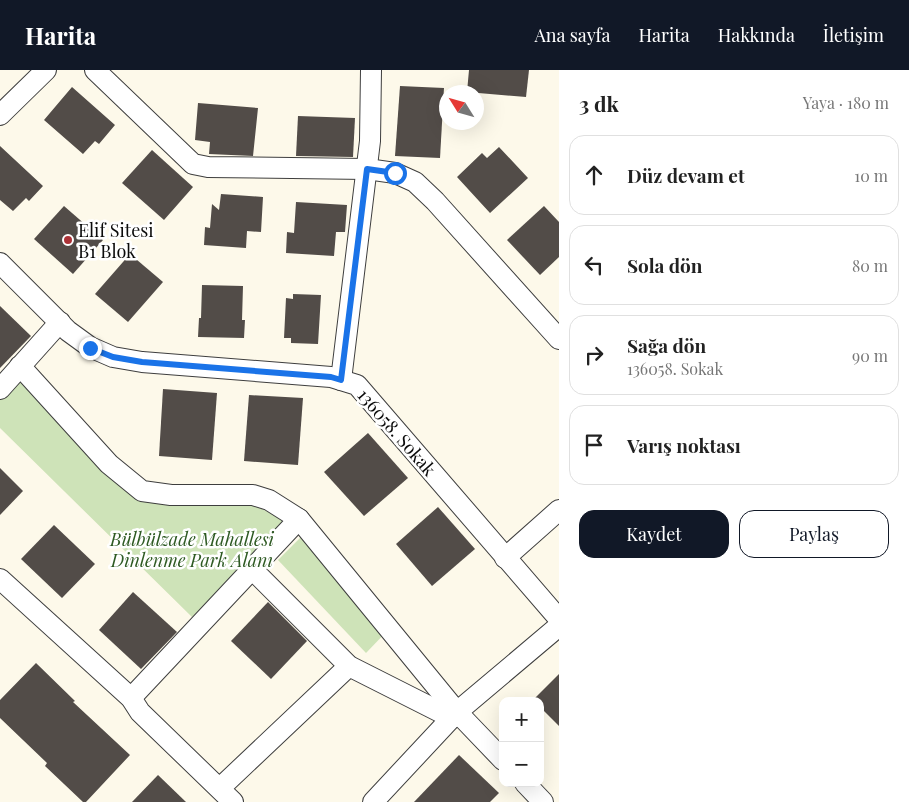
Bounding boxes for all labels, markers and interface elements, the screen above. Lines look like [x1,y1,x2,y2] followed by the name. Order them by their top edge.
[25,19,96,51] text: Harita
[534,23,611,47] text: Ana sayfa
[639,23,690,47] text: Harita
[718,23,795,47] text: Hakkında
[823,23,884,47] text: İletişim
[439,85,484,130] north arrow
[579,89,619,117] text: 3 dk
[803,92,889,113] text: Yaya · 180 m
[580,161,608,189] icon: ahead
[384,162,407,185] route start
[627,162,745,188] text: Düz devam et
[854,165,888,186] text: 10 m
[78,218,154,263] place label: Elif Sitesi B1 Blok
[62,234,74,246] marker: Elif Sitesi B1 Blok
[580,251,608,279] icon: left
[627,252,703,278] text: Sola dön
[852,255,888,276] text: 80 m
[627,332,706,358] text: Sağa dön
[79,337,102,360] route end
[580,341,608,369] icon: right
[852,345,888,366] text: 90 m
[627,358,723,379] text: 136058. Sokak
[352,383,442,481] street label: 136058. Sokak
[580,431,608,459] icon: arrive
[627,432,741,458] text: Varış noktası
[579,510,729,558] button: Kaydet
[739,510,889,558] button: Paylaş
[109,527,275,572] park label: Bülbülzade Mahallesi Dinlenme Park Alanı
[499,697,544,787] map controls
[499,697,544,742] button: +
[499,742,544,787] button: −

